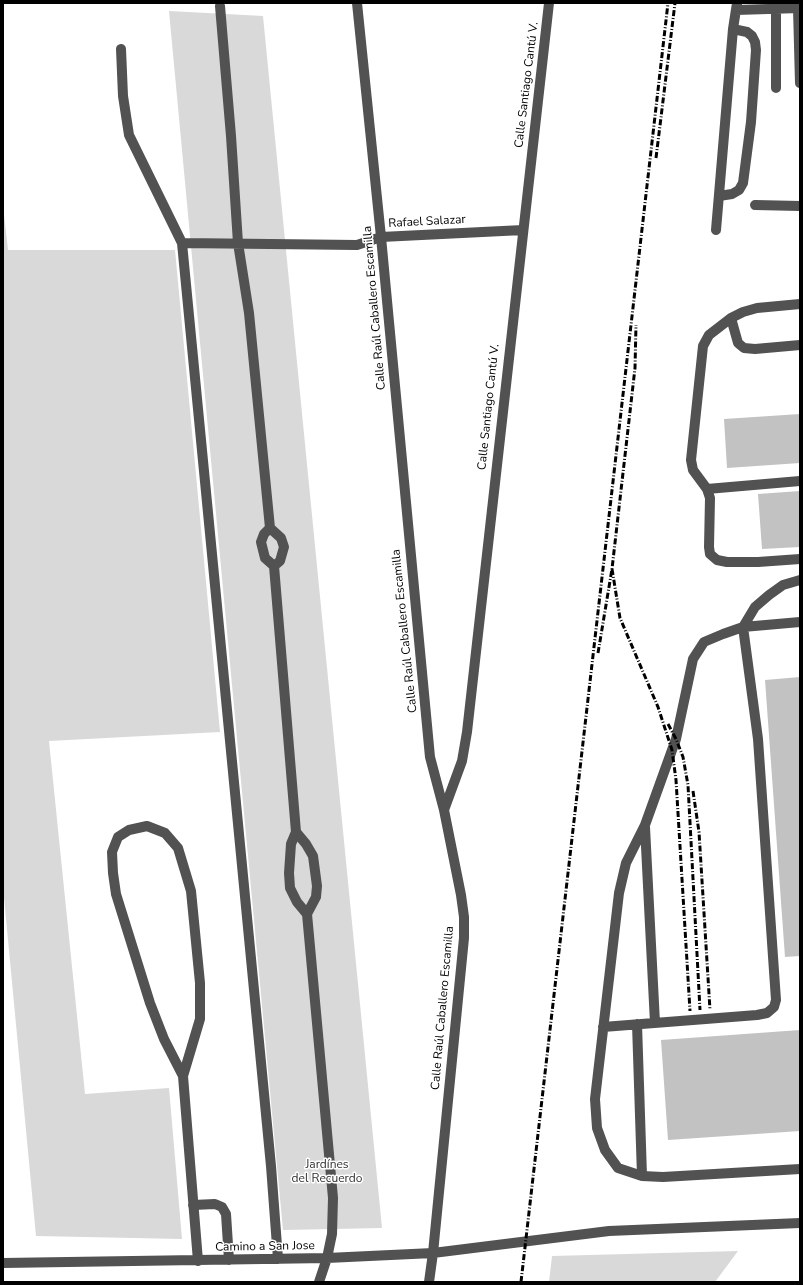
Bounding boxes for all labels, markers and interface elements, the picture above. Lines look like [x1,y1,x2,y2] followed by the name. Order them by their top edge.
[512,21,542,149] street label: Calle Santiago Cantú V.
[388,213,466,231] street label: Rafael Salazar
[361,225,389,391] street label: Calle Raúl Caballero Escamilla
[475,343,503,471] street label: Calle Santiago Cantú V.
[389,548,421,714] street label: Calle Raúl Caballero Escamilla
[429,925,457,1091] street label: Calle Raúl Caballero Escamilla
[292,1158,362,1186] park label: Jardínes del Recuerdo
[215,1239,315,1255] street label: Camino a San Jose

